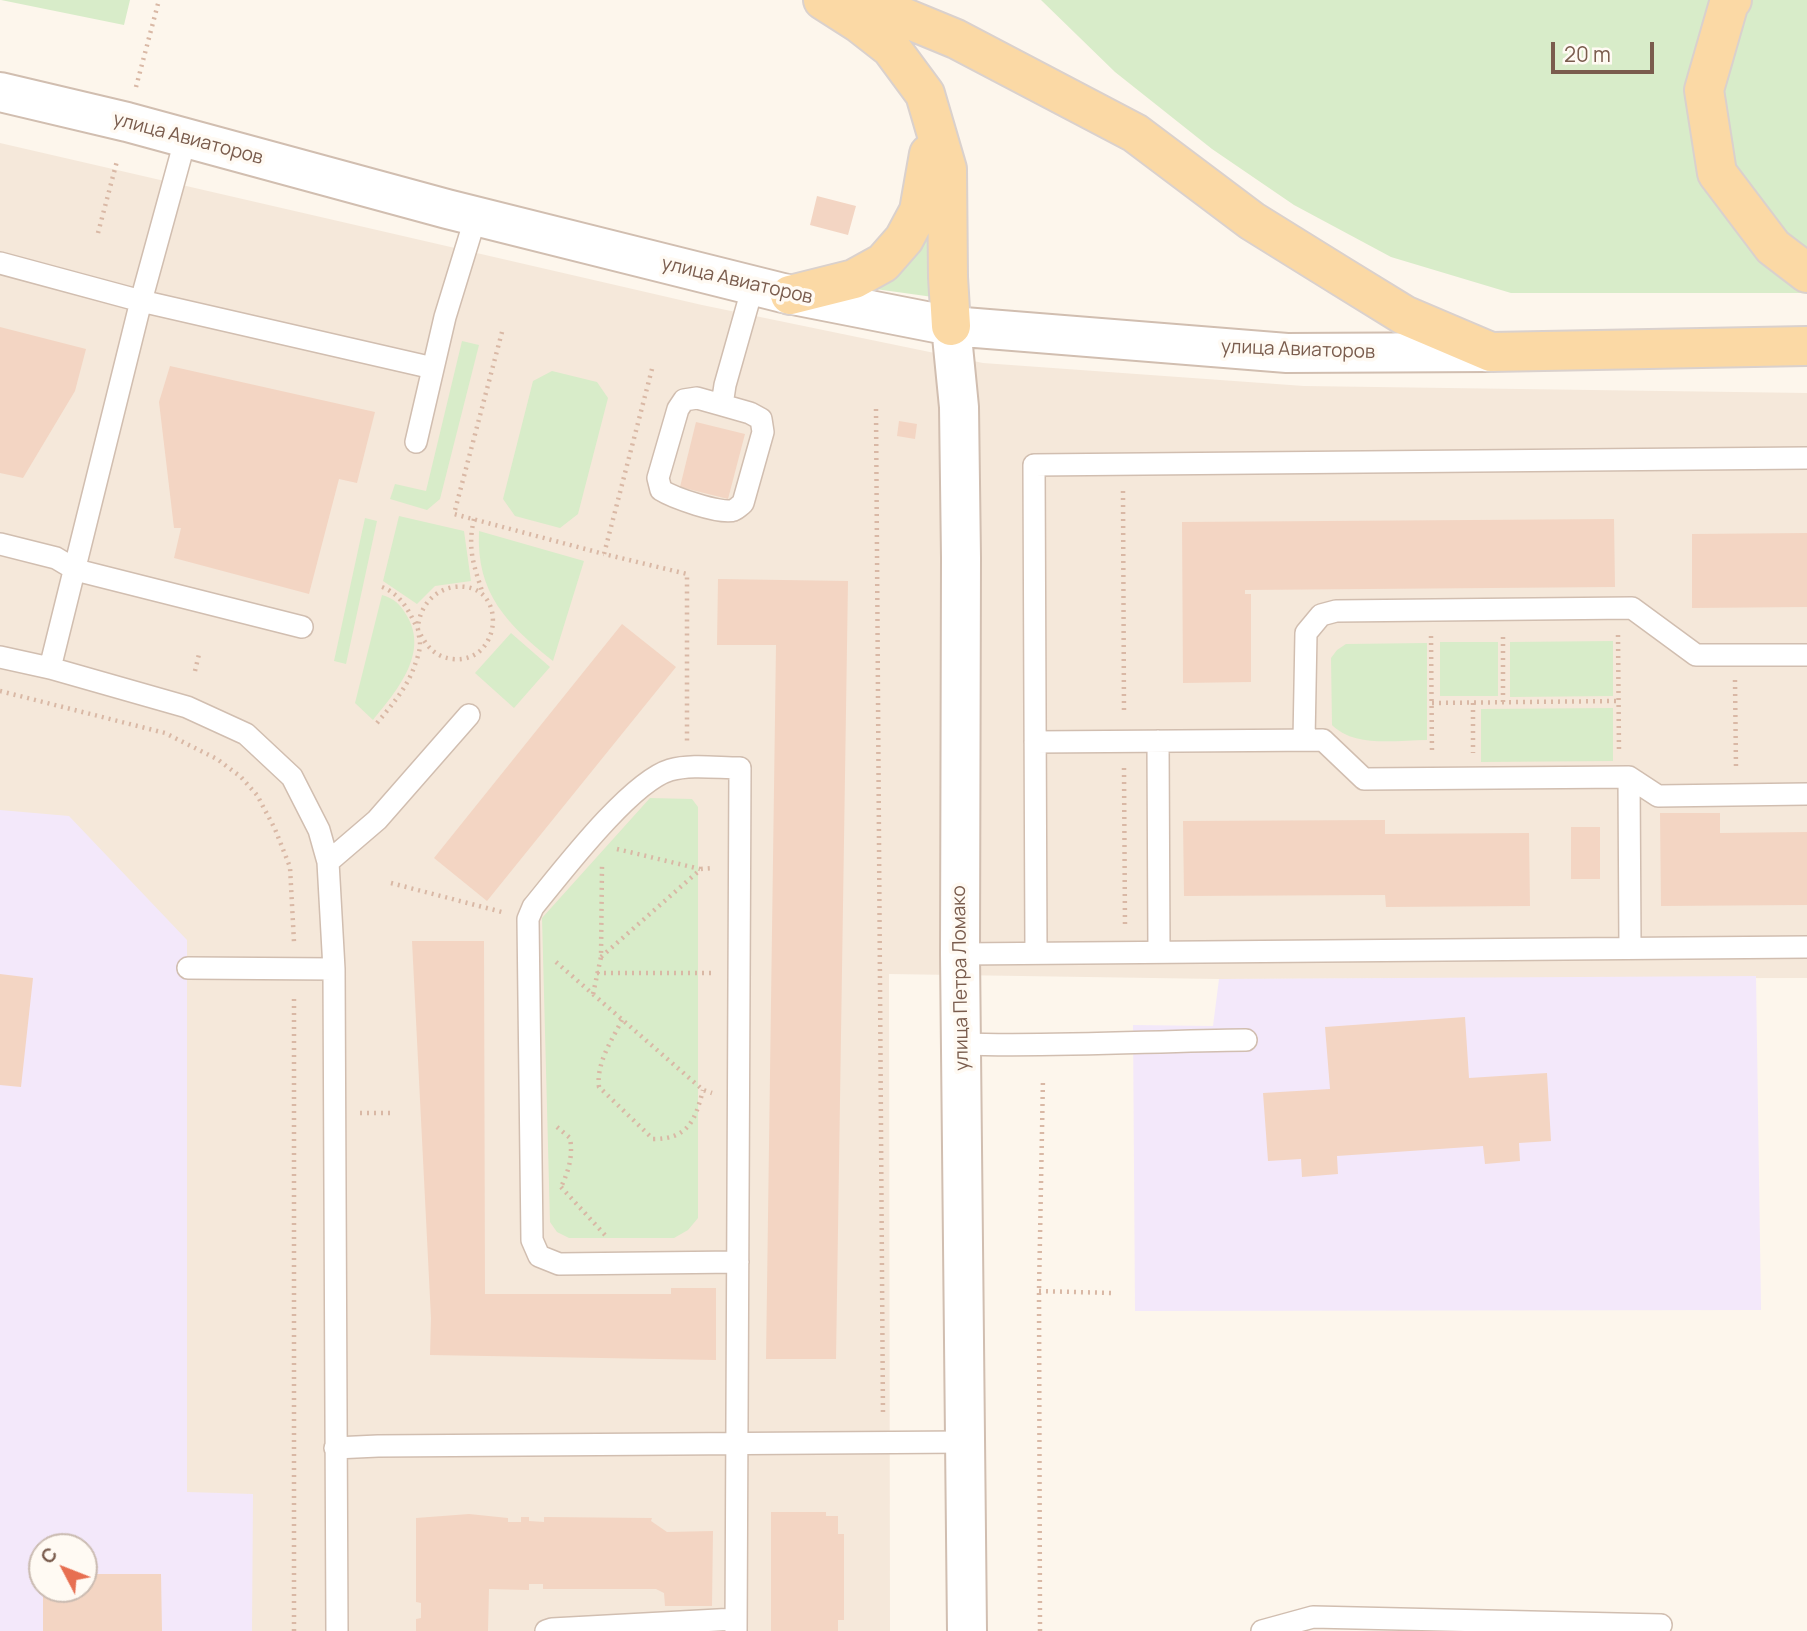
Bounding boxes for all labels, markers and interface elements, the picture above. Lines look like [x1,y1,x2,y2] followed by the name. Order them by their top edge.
[1555,28,1658,72] scale bar
[1564,40,1611,68] text: 20 m
[110,108,266,170] street label: улица Авиаторов
[659,253,815,309] street label: улица Авиаторов
[1220,336,1376,364] street label: улица Авиаторов
[948,885,974,1071] street label: улица Петра Ломако
[28,1533,98,1603] north arrow
[35,1541,63,1569] text: С

